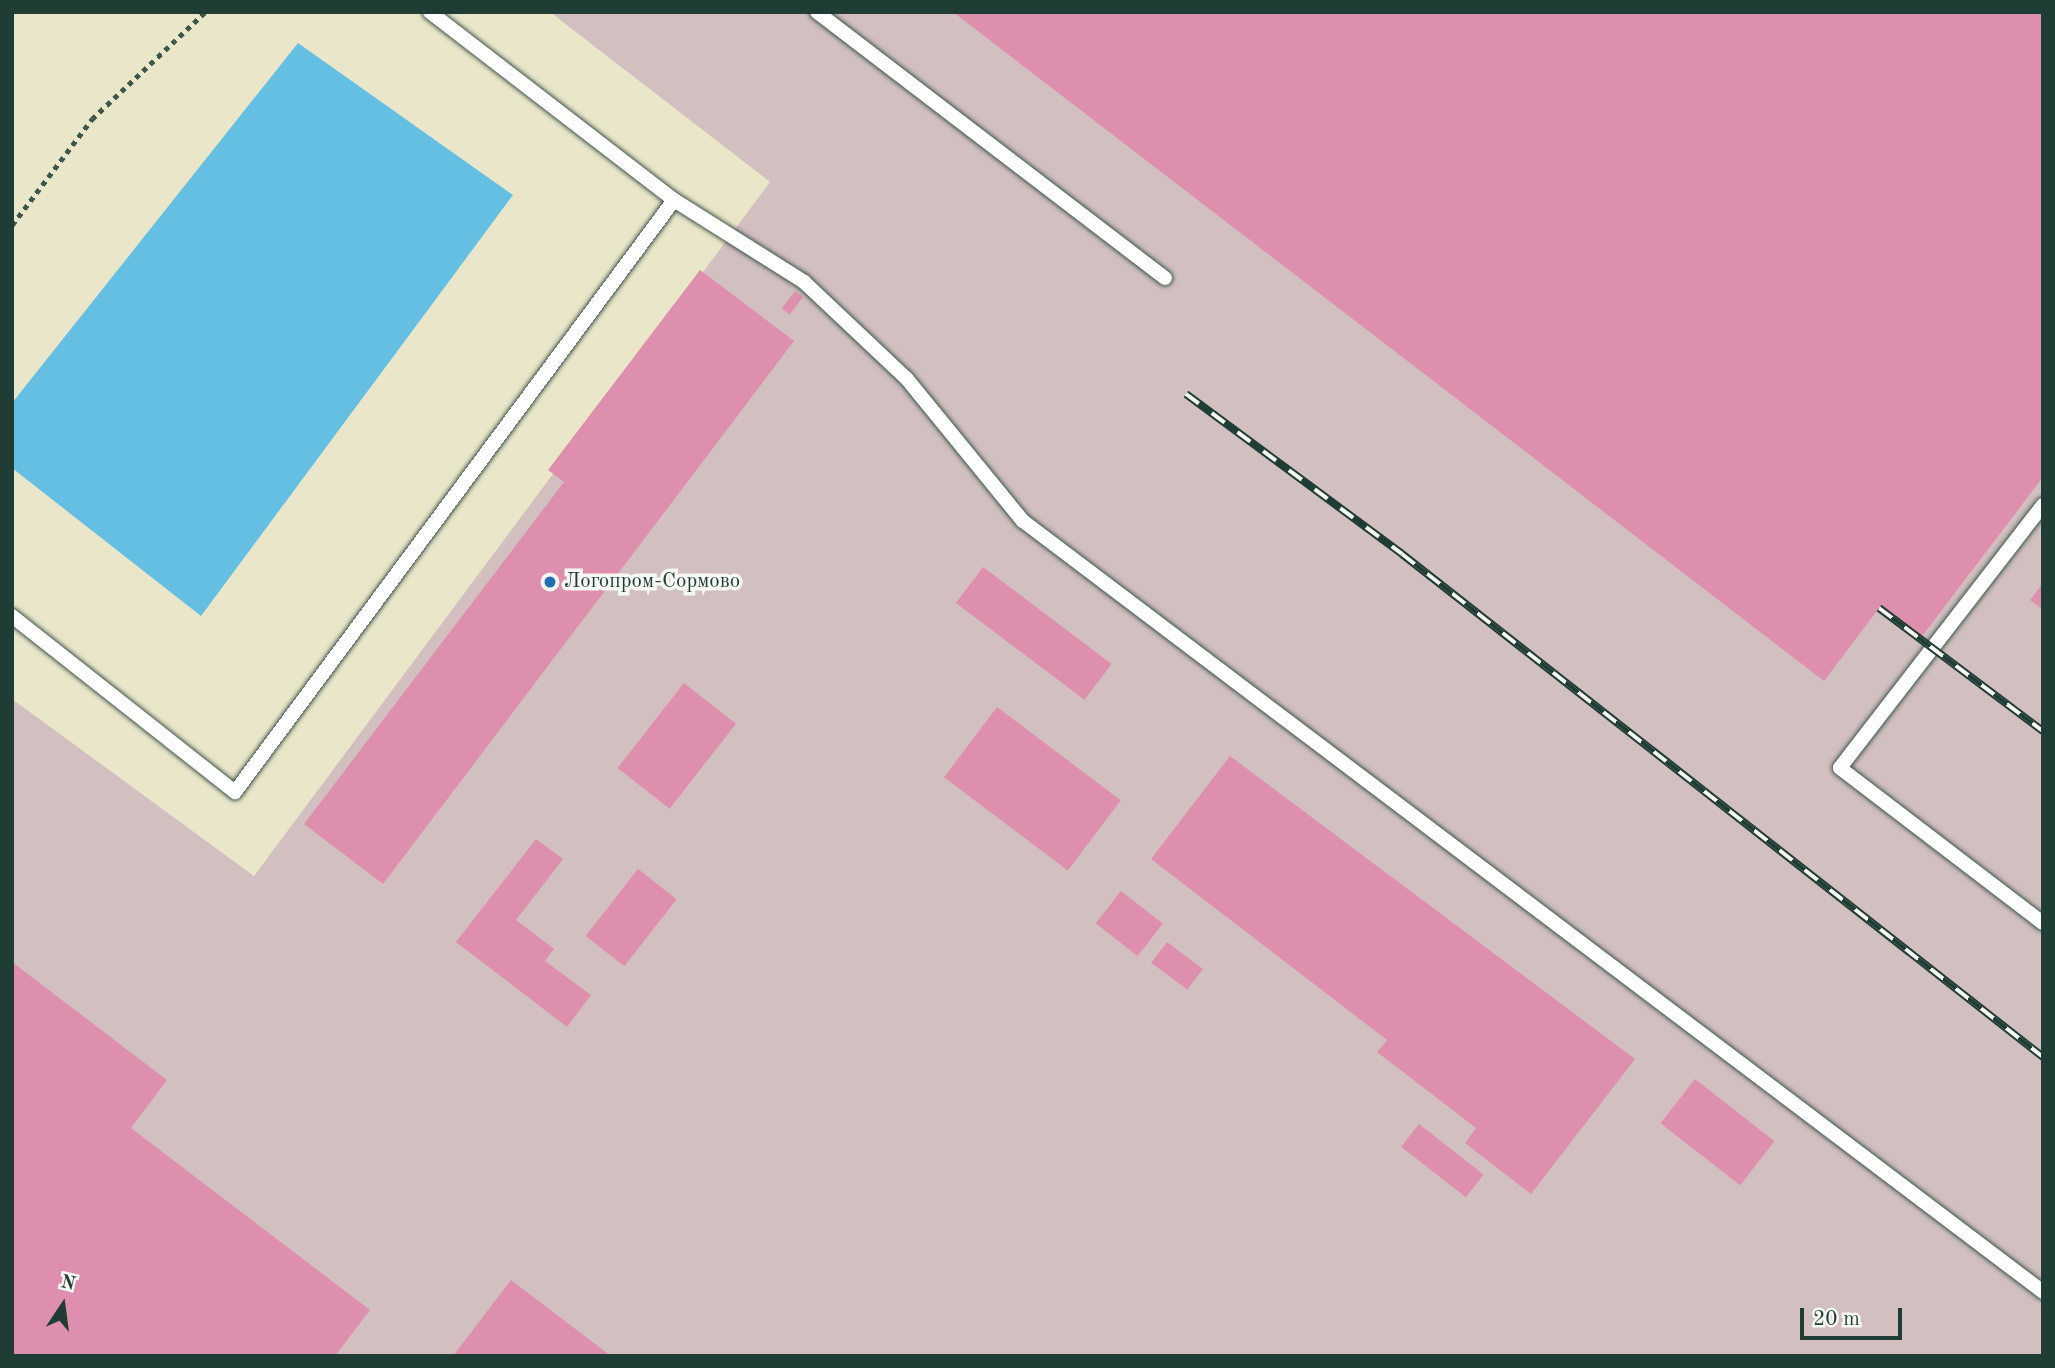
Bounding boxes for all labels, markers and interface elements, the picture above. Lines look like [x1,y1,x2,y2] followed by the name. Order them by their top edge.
[564,569,740,595] place label: Логопром-Сормово
[542,574,558,590] marker: Логопром-Сормово
[28,1270,98,1340] north arrow
[59,1273,77,1295] text: N
[1803,1294,1904,1338] scale bar
[1813,1309,1860,1330] text: 20 m

